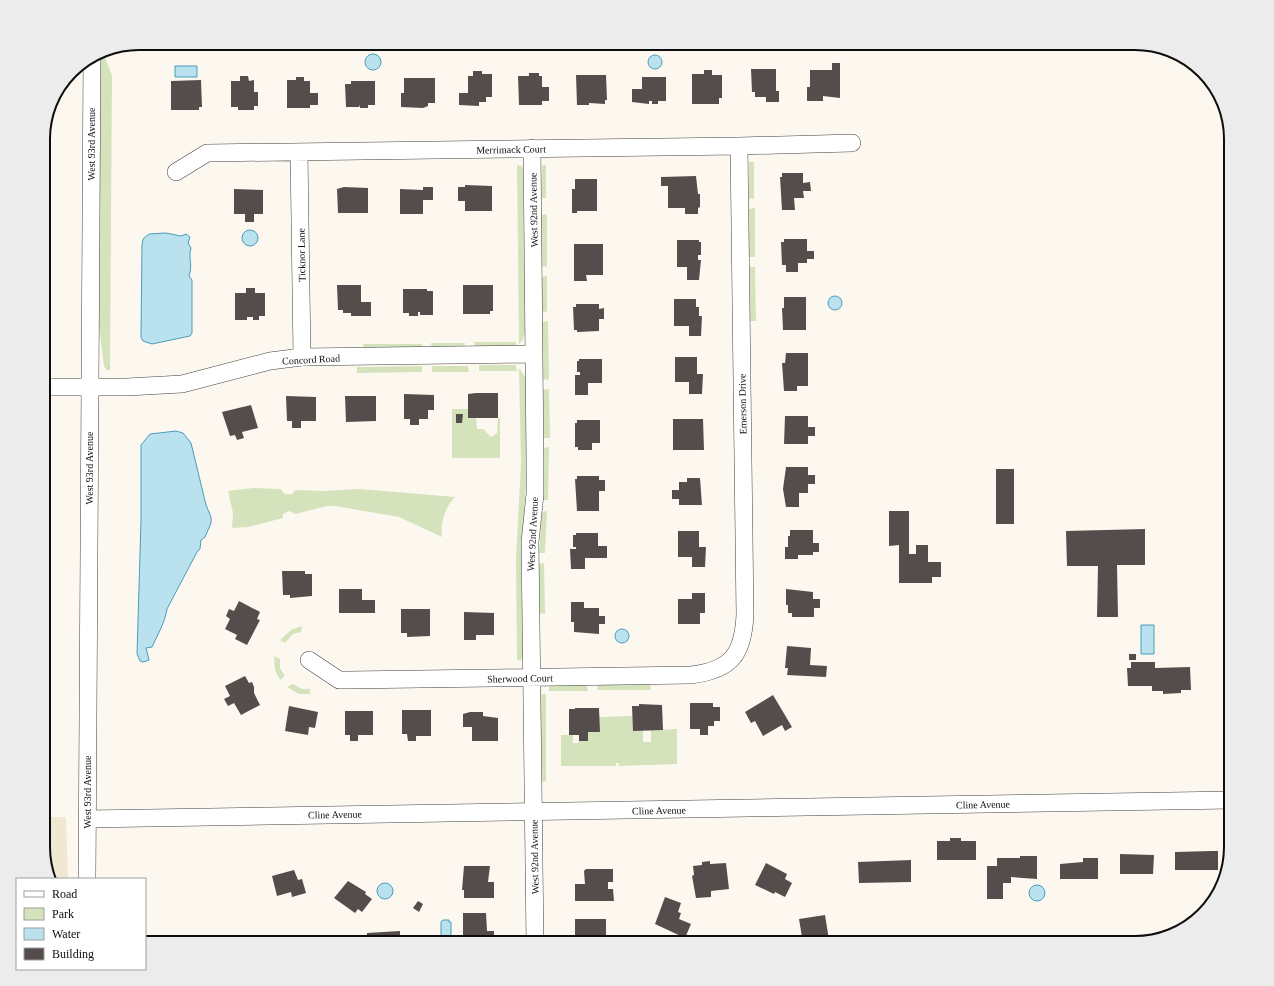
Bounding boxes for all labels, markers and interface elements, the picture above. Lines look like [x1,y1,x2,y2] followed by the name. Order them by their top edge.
[86,107,97,180] street label: West 93rd Avenue
[476,143,546,156] street label: Merrimack Court
[527,172,540,247] street label: West 92nd Avenue
[296,227,307,282] street label: Ticknor Lane
[282,352,340,367] street label: Concord Road
[736,373,749,434] street label: Emerson Drive
[84,431,95,504] street label: West 93rd Avenue
[525,496,540,572] street label: West 92nd Avenue
[487,672,553,685] street label: Sherwood Court
[82,755,93,828] street label: West 93rd Avenue
[956,799,1011,810] street label: Cline Avenue
[632,805,687,816] street label: Cline Avenue
[308,809,363,820] street label: Cline Avenue
[528,819,541,894] street label: West 92nd Avenue
[16,878,146,970] legend
[52,887,77,901] text: Road
[52,907,74,921] text: Park
[52,927,80,941] text: Water
[52,947,94,961] text: Building

